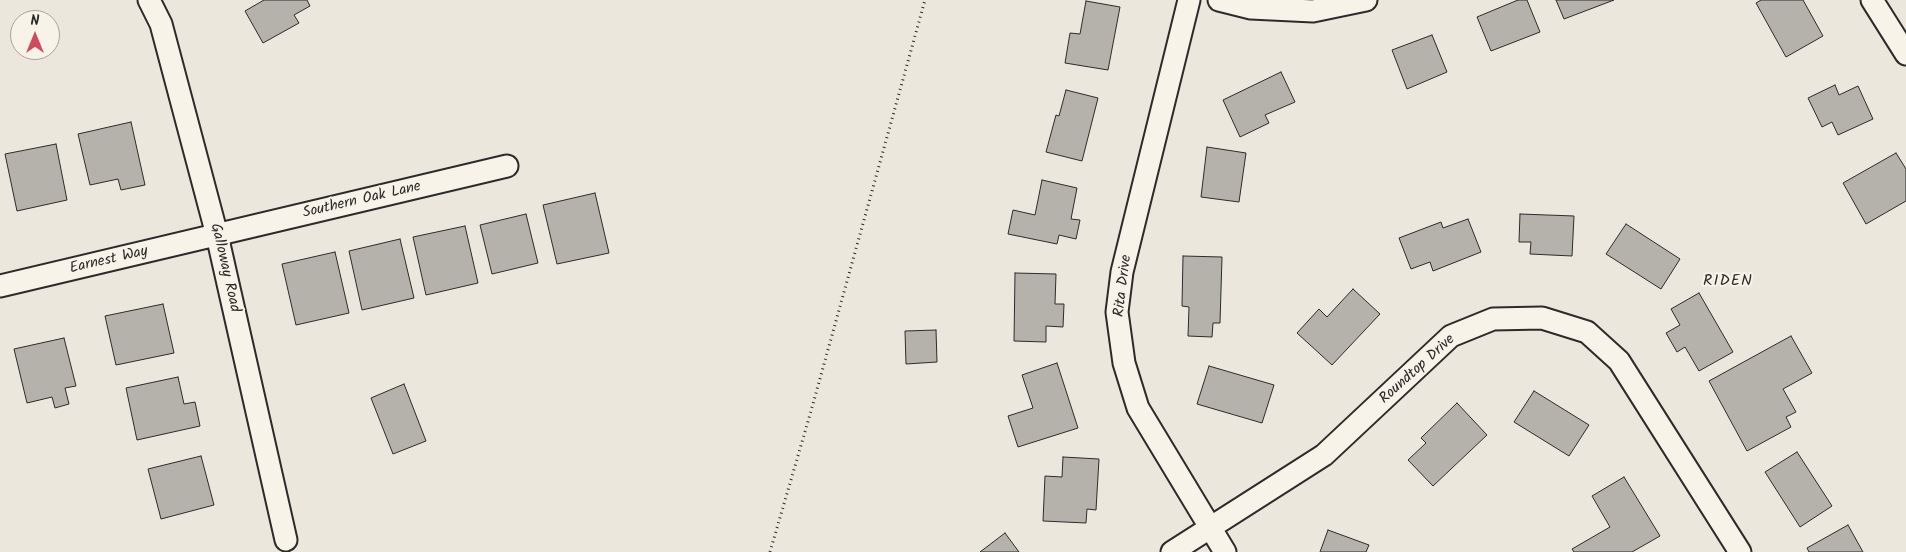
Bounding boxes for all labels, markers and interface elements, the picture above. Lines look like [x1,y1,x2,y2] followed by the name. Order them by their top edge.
[10,10,60,60] north arrow
[31,10,39,32] text: N
[301,179,423,223] street label: Southern Oak Lane
[205,222,243,314] street label: Galloway Road
[68,243,150,279] street label: Earnest Way
[1111,254,1137,318] street label: Rita Drive
[1702,272,1754,292] district label: RIDEN
[1377,331,1459,409] street label: Roundtop Drive

